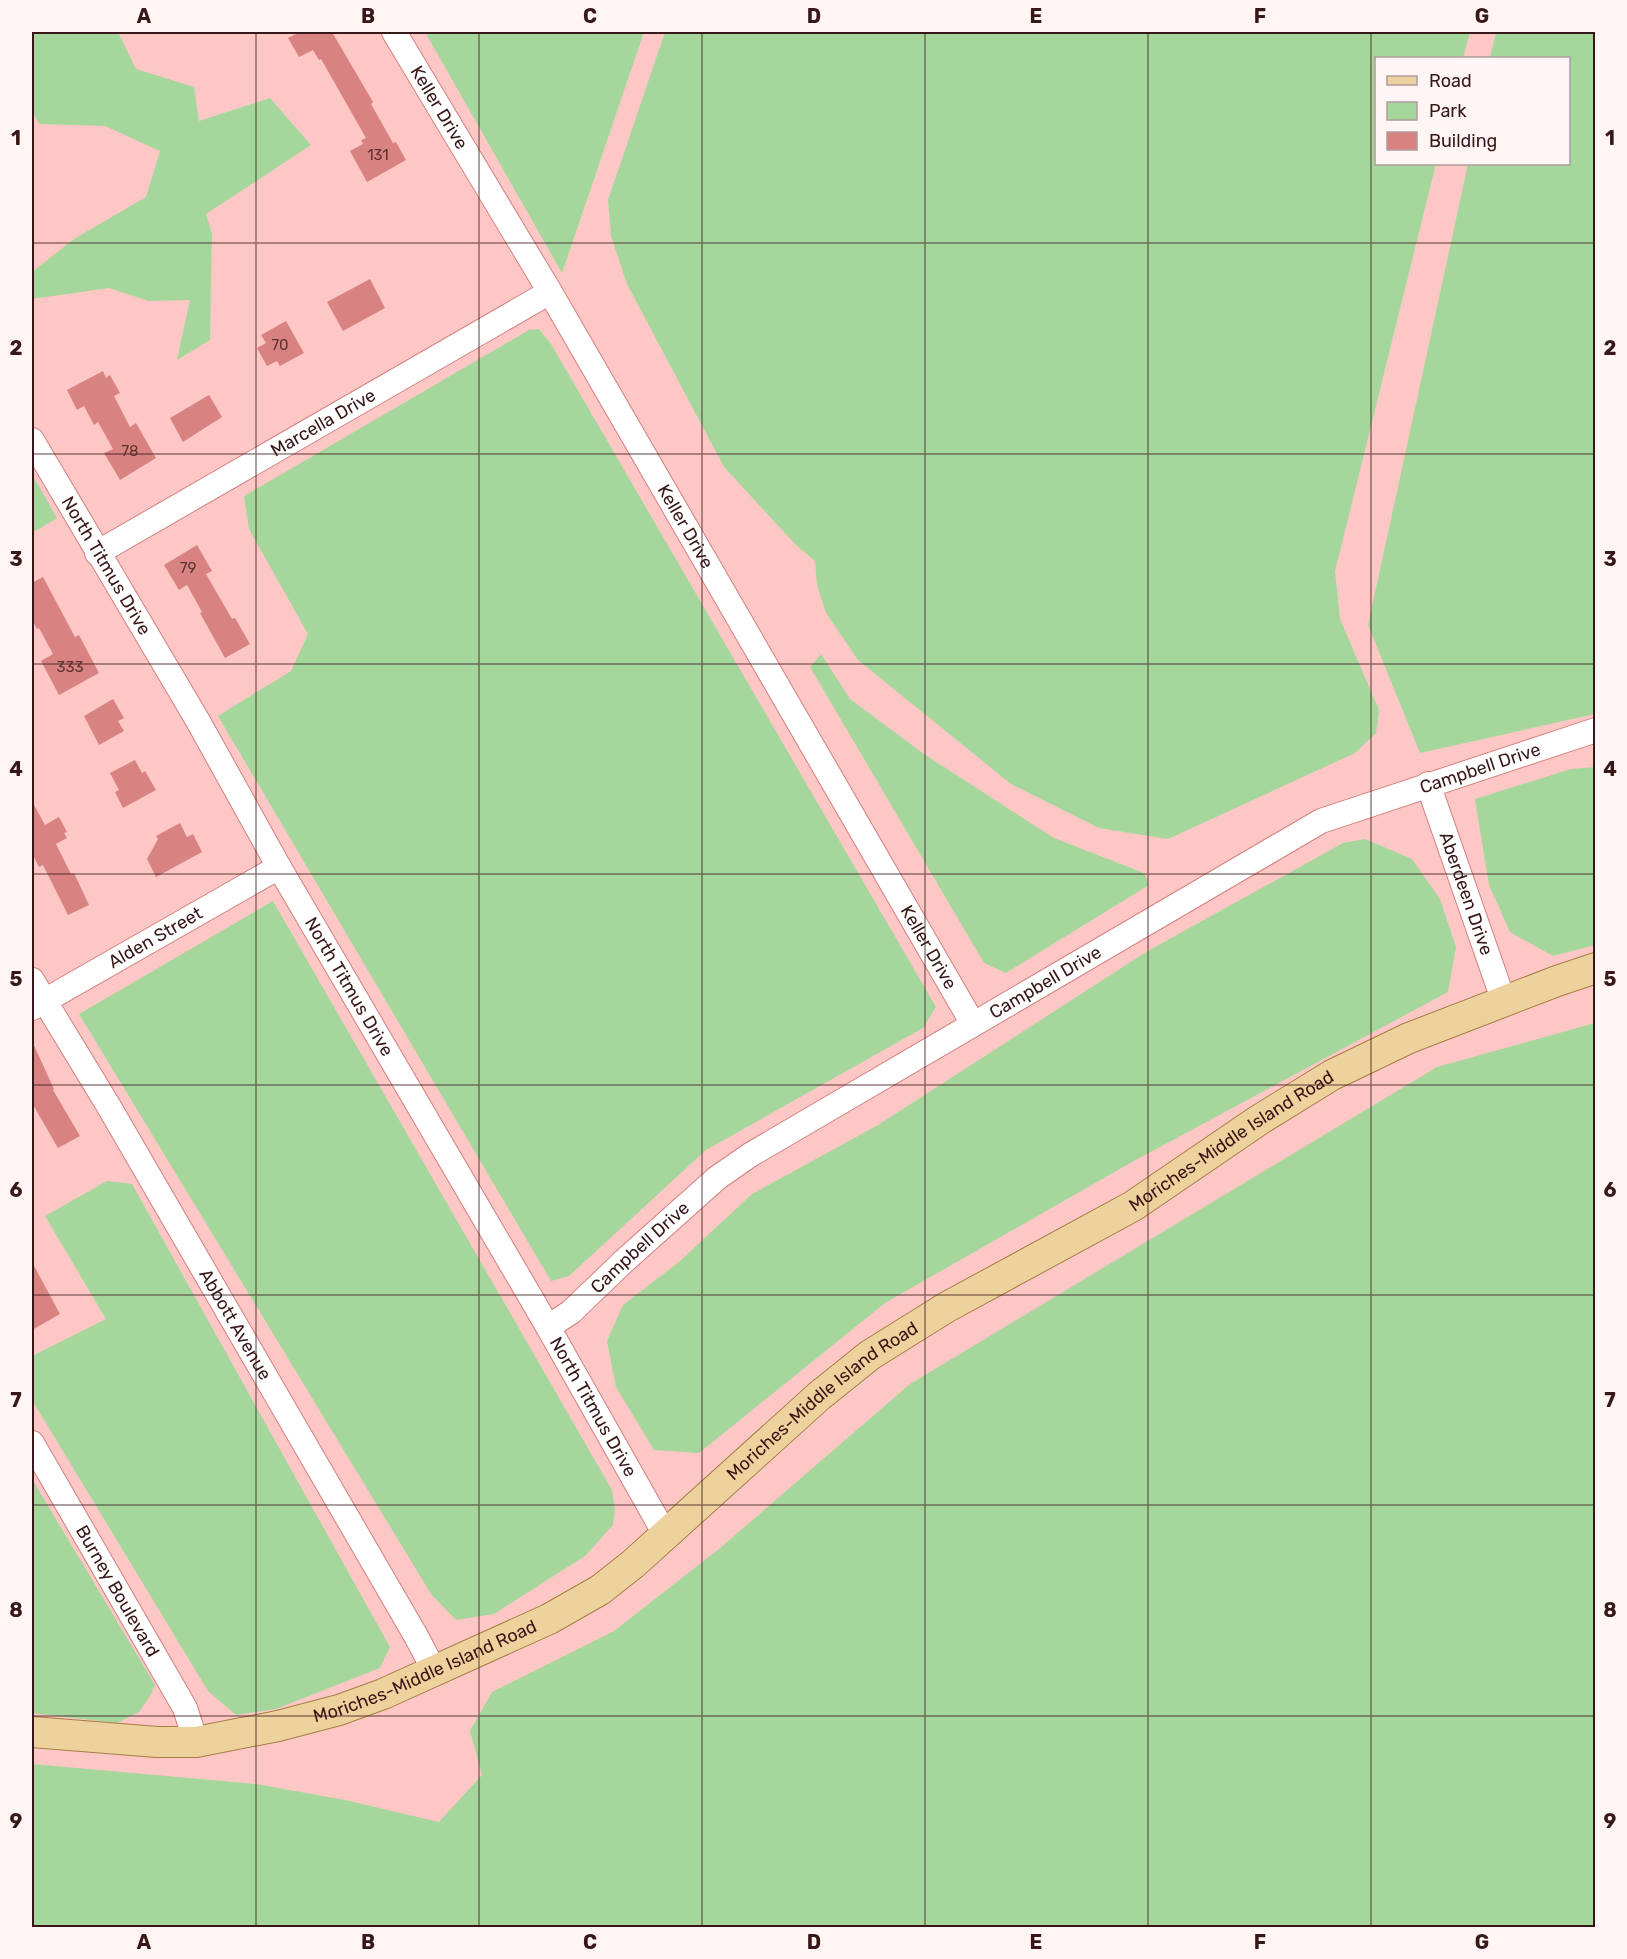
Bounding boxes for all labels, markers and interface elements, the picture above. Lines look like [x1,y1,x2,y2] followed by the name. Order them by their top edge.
[137,4,152,28] text: A
[361,4,375,28] text: B
[583,4,597,28] text: C
[807,4,821,28] text: D
[1030,4,1042,28] text: E
[1254,4,1266,28] text: F
[1475,4,1489,28] text: G
[1375,57,1570,165] legend
[406,62,473,153] street label: Keller Drive
[1429,70,1472,92] text: Road
[1429,100,1467,122] text: Park
[11,126,21,150] text: 1
[1605,126,1615,150] text: 1
[1429,130,1497,152] text: Building
[367,146,389,164] house number: 131
[10,336,23,360] text: 2
[271,336,289,354] house number: 70
[1604,336,1617,360] text: 2
[267,384,379,462] street label: Marcella Drive
[121,442,139,460] house number: 78
[653,481,718,572] street label: Keller Drive
[57,492,156,639] street label: North Titmus Drive
[9,547,23,571] text: 3
[1603,547,1617,571] text: 3
[180,559,196,577] house number: 79
[56,658,84,676] house number: 333
[1417,738,1543,799] street label: Campbell Drive
[9,757,23,781] text: 4
[1603,757,1617,781] text: 4
[1435,829,1498,958] street label: Aberdeen Drive
[896,901,962,993] street label: Keller Drive
[104,902,206,973] street label: Alden Street
[300,913,398,1060] street label: North Titmus Drive
[985,941,1105,1024] street label: Campbell Drive
[10,967,23,991] text: 5
[1604,967,1617,991] text: 5
[1125,1066,1338,1216] street label: Moriches-Middle Island Road
[9,1178,23,1202] text: 6
[1603,1178,1617,1202] text: 6
[586,1197,694,1298] street label: Campbell Drive
[194,1265,276,1384] street label: Abbott Avenue
[722,1317,922,1485] street label: Moriches-Middle Island Road
[545,1333,641,1481] street label: North Titmus Drive
[10,1388,22,1412] text: 7
[1604,1388,1616,1412] text: 7
[71,1521,164,1661] street label: Burney Boulevard
[9,1598,23,1622] text: 8
[1603,1598,1617,1622] text: 8
[311,1615,540,1727] street label: Moriches-Middle Island Road
[10,1809,23,1833] text: 9
[1604,1809,1617,1833] text: 9
[137,1930,152,1954] text: A
[361,1930,375,1954] text: B
[583,1930,597,1954] text: C
[807,1930,821,1954] text: D
[1030,1930,1042,1954] text: E
[1254,1930,1266,1954] text: F
[1475,1930,1489,1954] text: G

